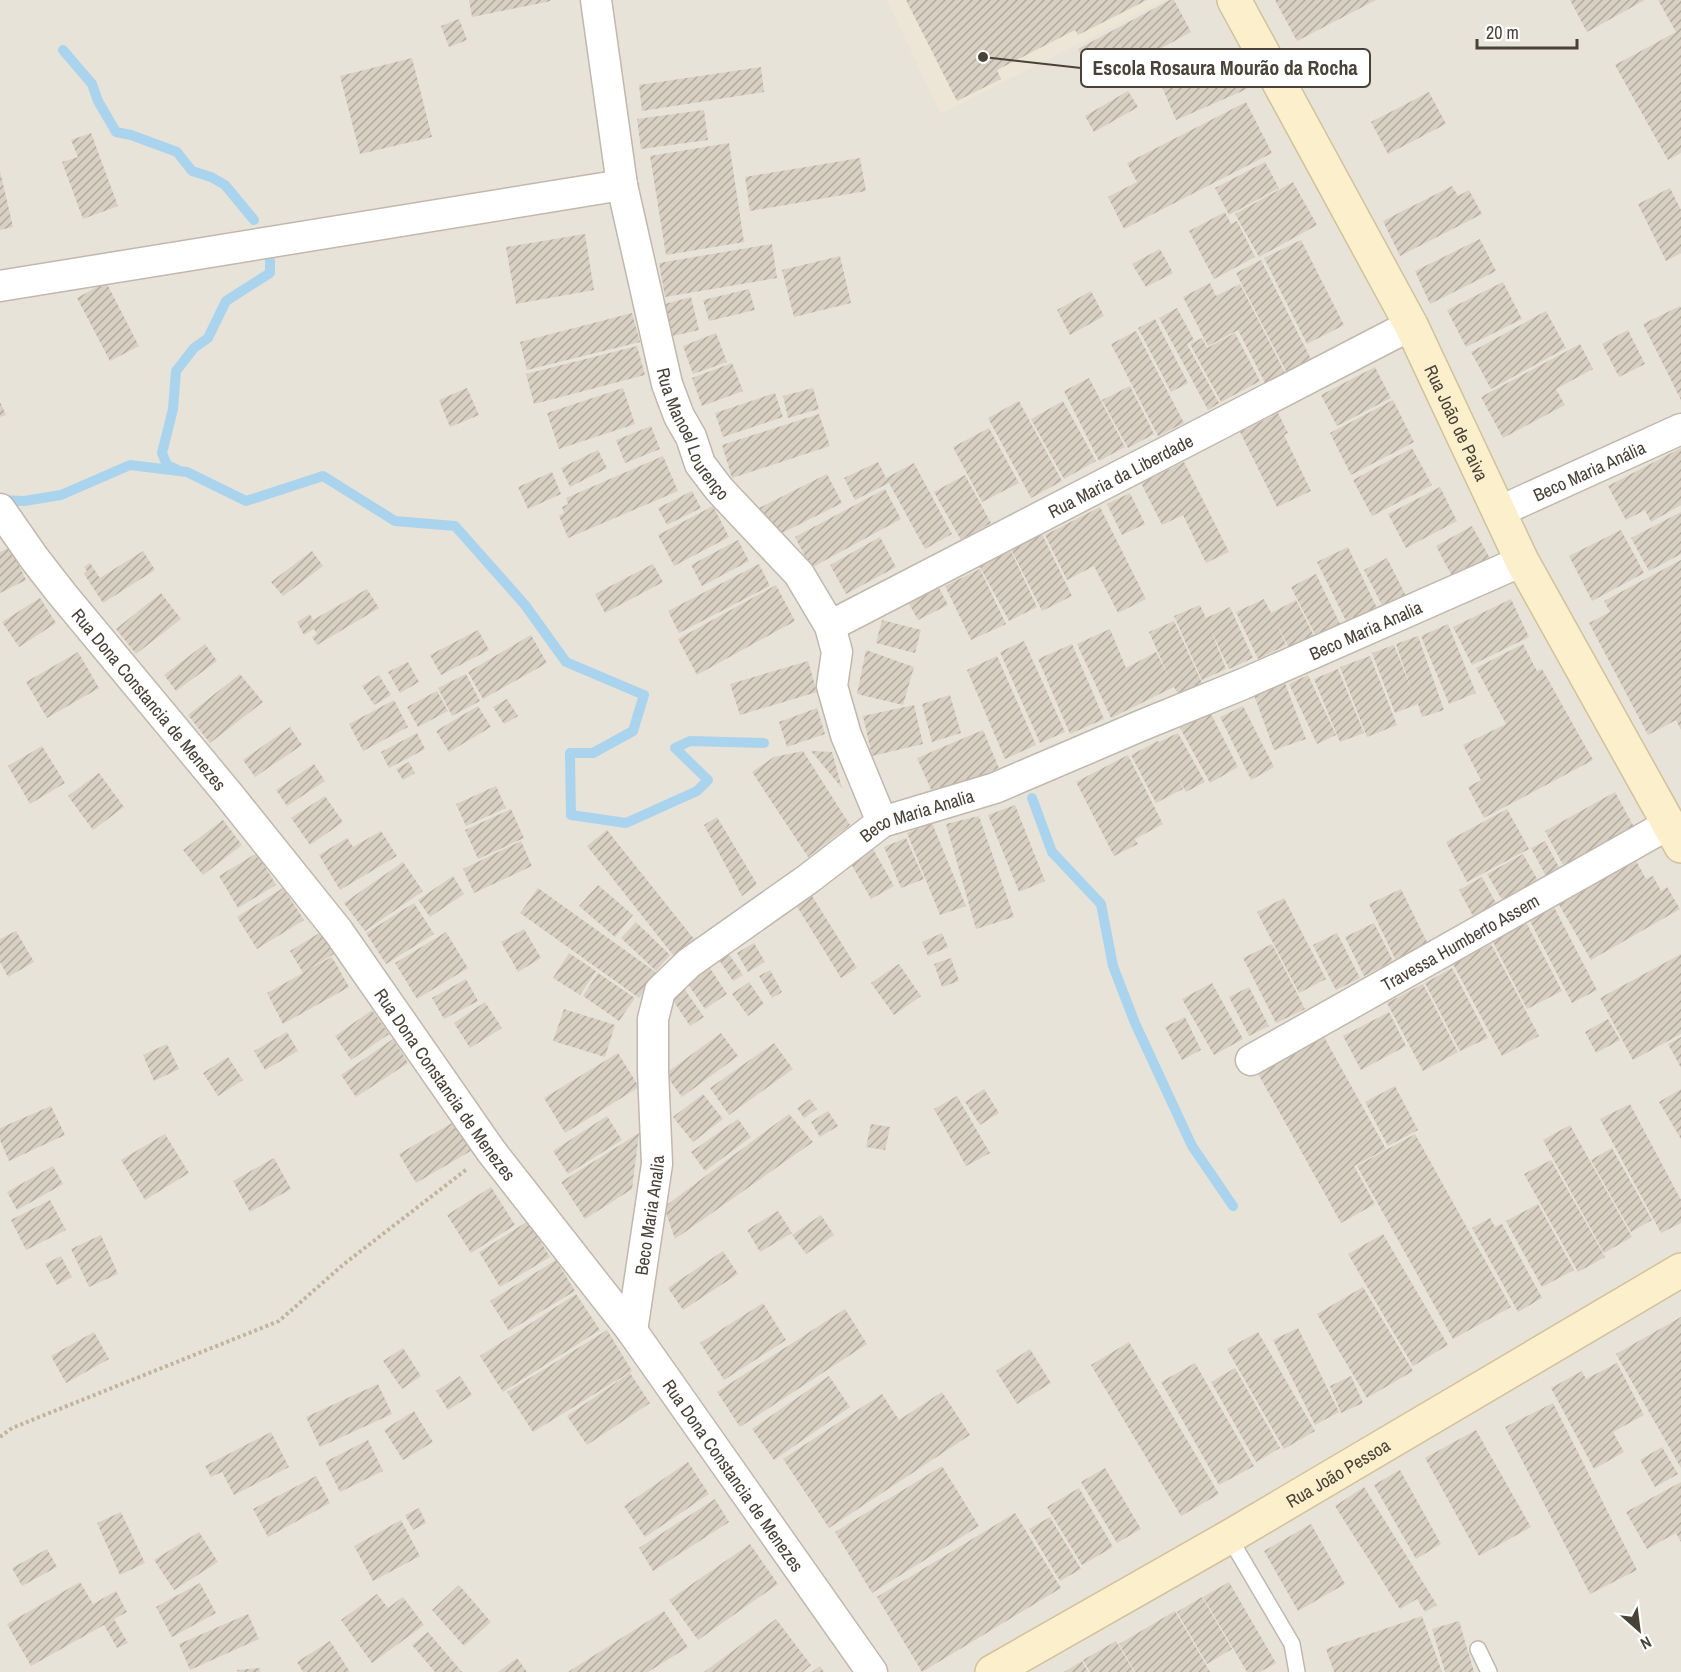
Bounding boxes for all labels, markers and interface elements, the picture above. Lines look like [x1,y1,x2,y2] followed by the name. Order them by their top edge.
[1477,12,1578,50] scale bar
[1486,20,1519,45] text: 20 m
[1081,49,1370,87] callout: Escola Rosaura Mourão da Rocha
[1092,54,1358,81] text: Escola Rosaura Mourão da Rocha
[1419,360,1495,485] street label: Rua João de Paiva
[651,365,735,505] street label: Rua Manoel Lourenço
[1043,428,1197,524] street label: Rua Maria da Liberdade
[1529,434,1649,507] street label: Beco Maria Anália
[1305,594,1426,666] street label: Beco Maria Analia
[66,603,232,796] street label: Rua Dona Constancia de Menezes
[854,783,977,848] street label: Beco Maria Analia
[1376,887,1543,997] street label: Travessa Humberto Assem
[369,983,522,1186] street label: Rua Dona Constancia de Menezes
[628,1155,669,1277] street label: Beco Maria Analia
[657,1374,810,1577] street label: Rua Dona Constancia de Menezes
[1281,1432,1394,1513] street label: Rua João Pessoa
[1609,1600,1669,1660] north arrow
[1637,1631,1655,1655] text: N

